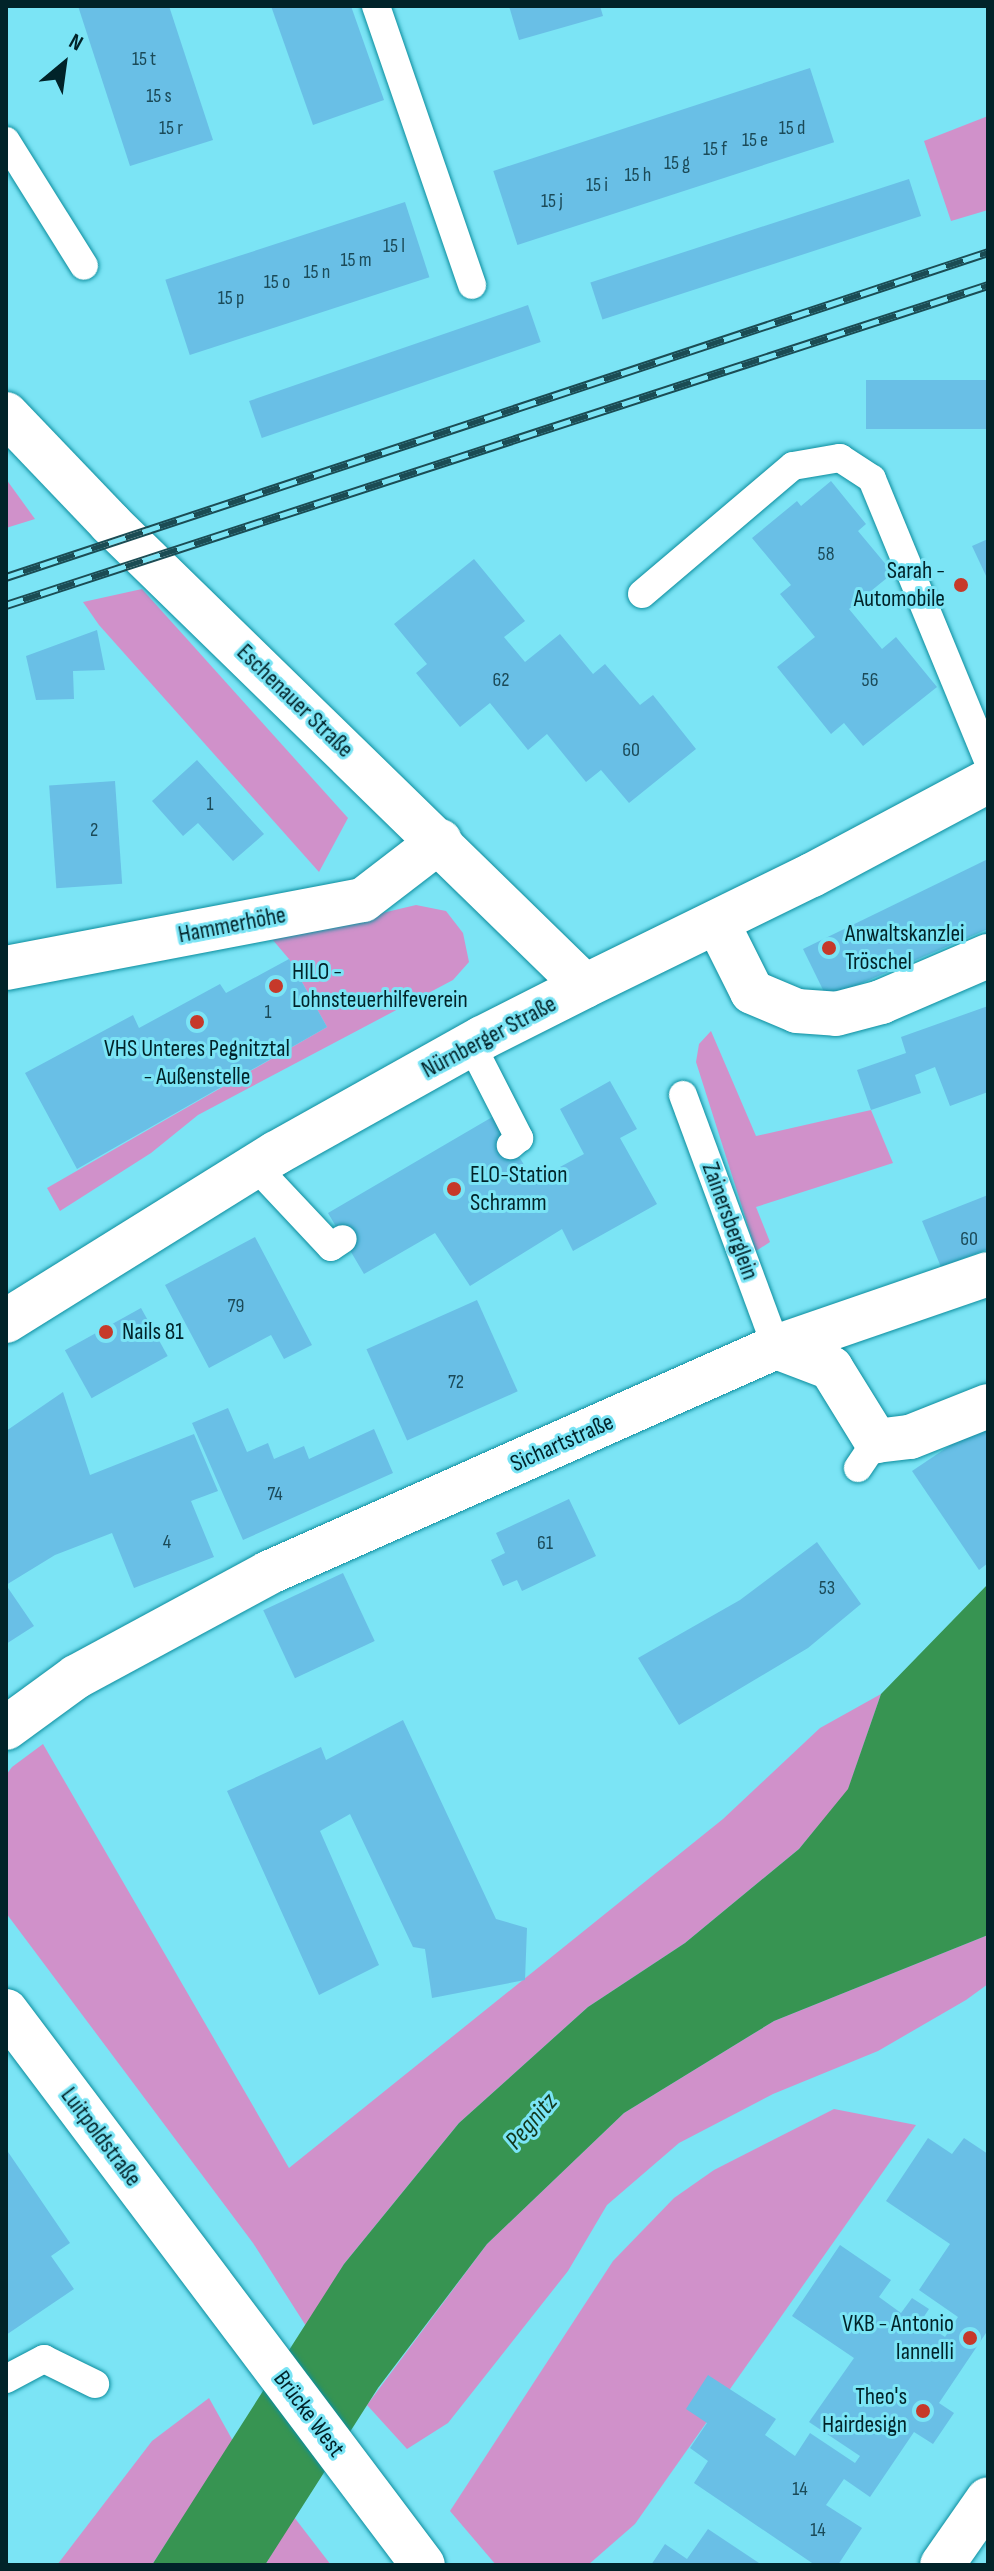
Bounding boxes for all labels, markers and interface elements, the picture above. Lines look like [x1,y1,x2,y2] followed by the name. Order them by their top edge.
[24,24,104,104] north arrow
[64,28,88,57] text: N
[132,47,156,71] house number: 15 t
[146,84,172,108] house number: 15 s
[159,116,183,140] house number: 15 r
[779,116,805,140] house number: 15 d
[742,128,768,152] house number: 15 e
[703,137,727,161] house number: 15 f
[664,151,690,175] house number: 15 g
[625,163,651,187] house number: 15 h
[586,173,608,197] house number: 15 i
[541,189,563,213] house number: 15 j
[383,234,405,258] house number: 15 l
[340,248,372,272] house number: 15 m
[304,260,330,284] house number: 15 n
[264,270,290,294] house number: 15 o
[218,286,244,310] house number: 15 p
[818,542,834,566] house number: 58
[854,557,945,613] place label: Sarah - Automobile
[952,576,970,594] marker: Sarah - Automobile
[231,638,359,764] street label: Eschenauer Straße
[492,668,510,692] house number: 62
[862,668,878,692] house number: 56
[622,738,640,762] house number: 60
[207,792,213,816] house number: 1
[90,818,98,842] house number: 2
[176,900,288,950] street label: Hammerhöhe
[845,920,964,976] place label: Anwaltskanzlei Tröschel
[820,939,838,957] marker: Anwaltskanzlei Tröschel
[292,958,468,1014] place label: HILO - Lohnsteuerhilfeverein
[267,977,285,995] marker: HILO - Lohnsteuerhilfeverein
[417,990,561,1084] street label: Nürnberger Straße
[265,1000,271,1024] house number: 1
[188,1013,206,1031] marker: VHS Unteres Pegnitztal - Außenstelle
[104,1035,290,1091] place label: VHS Unteres Pegnitztal - Außenstelle
[695,1158,765,1284] street label: Zainersberglein
[470,1161,568,1217] place label: ELO-Station Schramm
[445,1180,463,1198] marker: ELO-Station Schramm
[960,1227,978,1251] house number: 60
[228,1294,244,1318] house number: 79
[122,1318,184,1346] place label: Nails 81
[97,1323,115,1341] marker: Nails 81
[448,1370,464,1394] house number: 72
[506,1408,618,1478] street label: Sichartstraße
[267,1482,283,1506] house number: 74
[163,1530,171,1554] house number: 4
[537,1531,553,1555] house number: 61
[819,1576,835,1600] house number: 53
[54,2082,148,2192] street label: Luitpoldstraße
[499,2088,565,2156] water label: Pegnitz
[842,2310,954,2366] place label: VKB - Antonio Iannelli
[961,2329,979,2347] marker: VKB - Antonio Iannelli
[267,2365,351,2463] street label: Brücke West
[822,2383,907,2439] place label: Theo's Hairdesign
[914,2402,932,2420] marker: Theo's Hairdesign
[792,2477,808,2501] house number: 14
[810,2518,826,2542] house number: 14

